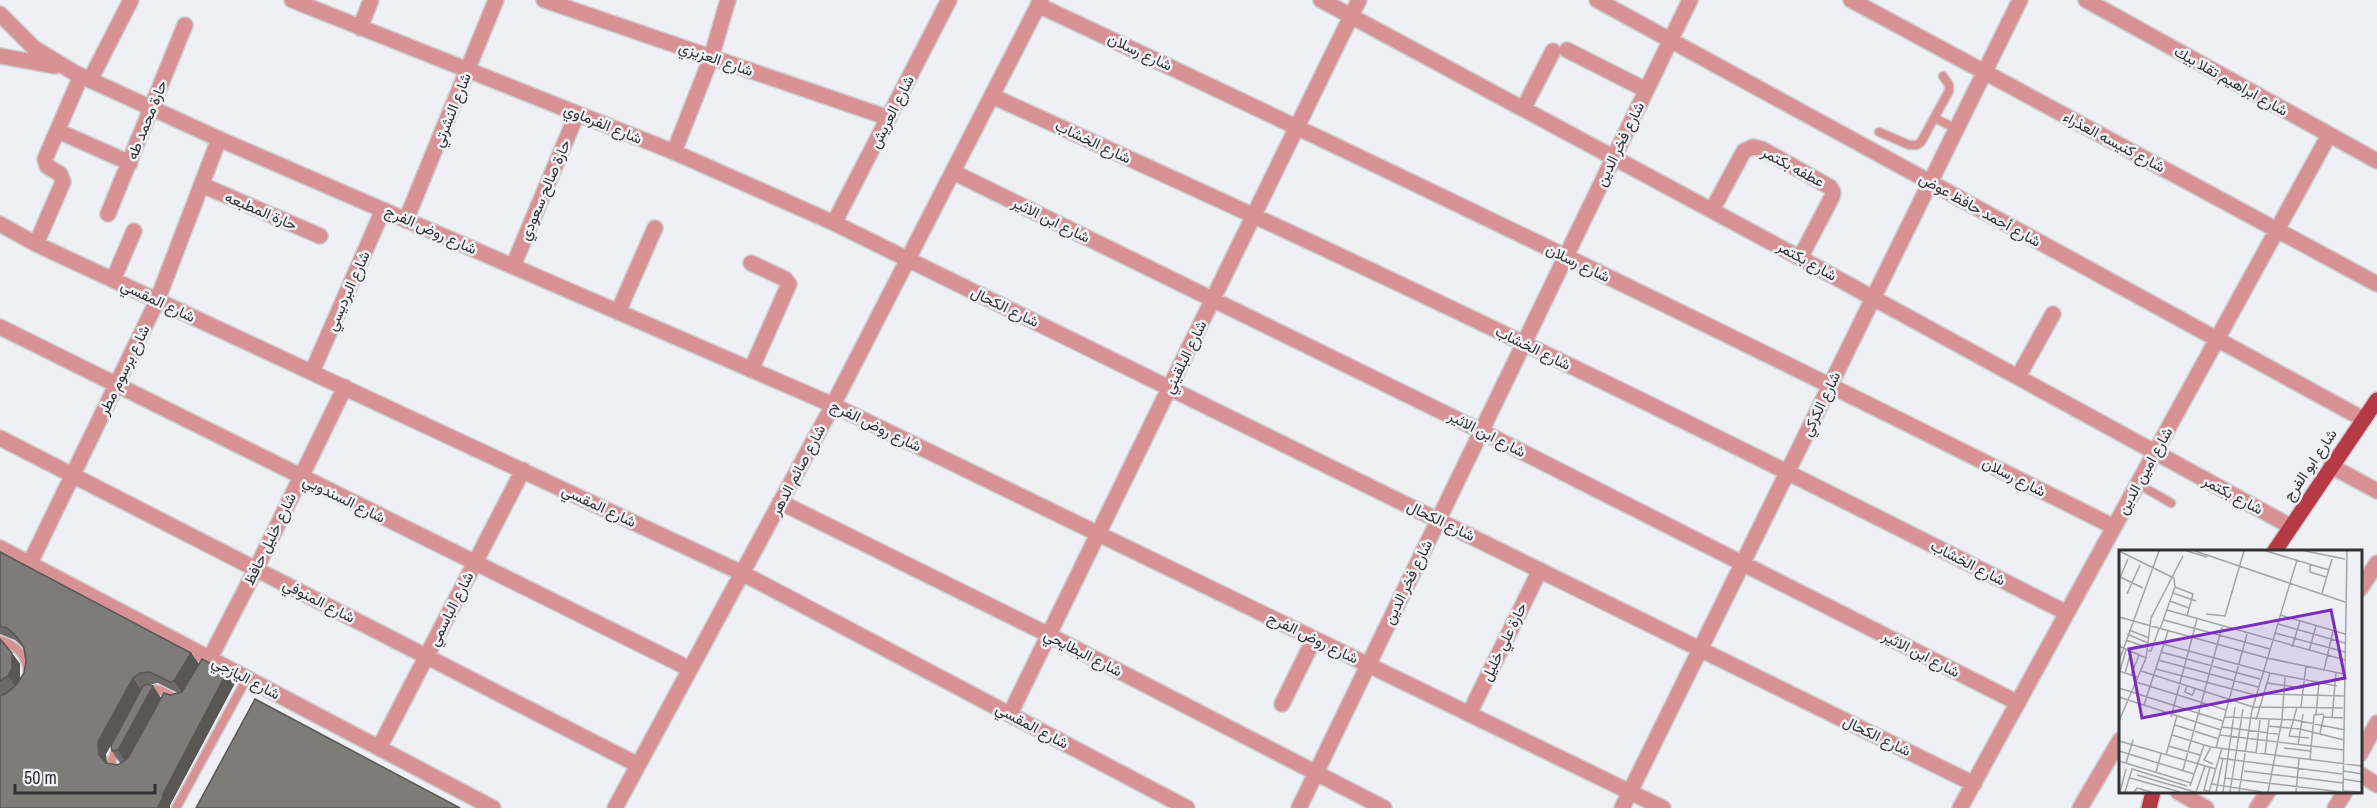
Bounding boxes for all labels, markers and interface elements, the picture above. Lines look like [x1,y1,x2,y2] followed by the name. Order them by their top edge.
[1104,28,1176,77] street label: شارع رسلان
[675,36,756,84] street label: شارع العزيزي
[2170,41,2292,121] street label: شارع ابراهيم تقلا بيك
[427,69,479,151] street label: شارع النشرتي
[864,72,920,152] street label: شارع العريش
[121,77,172,163] street label: حارة محمد طه
[560,98,646,152] street label: شارع الفرماوي
[1590,98,1650,190] street label: شارع فخر الدين
[2059,106,2169,178] street label: شارع كنيسه العذراء
[1051,115,1135,169] street label: شارع الخشاب
[514,136,578,245] street label: حارة صالح سعودي
[1757,141,1829,192] street label: عطفه بكتمر
[1915,167,2045,253] street label: شارع أحمد حافظ عوض
[222,186,300,235] street label: حارة المطبعه
[1007,191,1094,248] street label: شارع ابن الاثير
[382,200,481,260] street label: شارع روض الفرج
[1772,235,1841,287] street label: شارع بكتمر
[1542,238,1614,288] street label: شارع رسلان
[321,247,377,335] street label: شارع البرديسي
[116,274,199,330] street label: شارع المقسي
[967,281,1043,333] street label: شارع الكحال
[1158,317,1214,398] street label: شارع البلقيني
[1492,320,1575,376] street label: شارع الخشاب
[92,321,155,419] street label: شارع برسوم مطر
[1796,368,1848,441] street label: شارع الكركي
[827,395,925,458] street label: شارع روض الفرج
[1444,405,1530,463] street label: شارع ابن الاثير
[764,421,831,520] street label: شارع صائم الدهر
[2112,423,2178,519] street label: شارع امين الدين
[2278,424,2342,505] street label: شارع ابو الفرج
[1978,452,2050,502] street label: شارع رسلان
[2198,469,2267,520] street label: شارع بكتمر
[298,470,389,530] street label: شارع السندوبي
[557,479,640,535] street label: شارع المقسي
[238,489,302,589] street label: شارع خليل حافظ
[1403,495,1479,547] street label: شارع الكحال
[1927,535,2009,591] street label: شارع الخشاب
[1378,536,1438,628] street label: شارع فخر الدين
[2119,550,2362,793] inset map
[423,568,481,651] street label: شارع الباسمي
[278,573,359,630] street label: شارع المنوفي
[1475,599,1534,686] street label: حارة علي خليل
[1264,607,1362,670] street label: شارع روض الفرج
[1039,624,1126,684] street label: شارع البطايحي
[1878,625,1964,683] street label: شارع ابن الاثير
[207,651,284,707] street label: شارع اليازجي
[991,698,1073,756] street label: شارع المقسي
[1839,710,1915,762] street label: شارع الكحال
[15,757,154,795] scale bar
[24,765,57,790] text: 50 m

